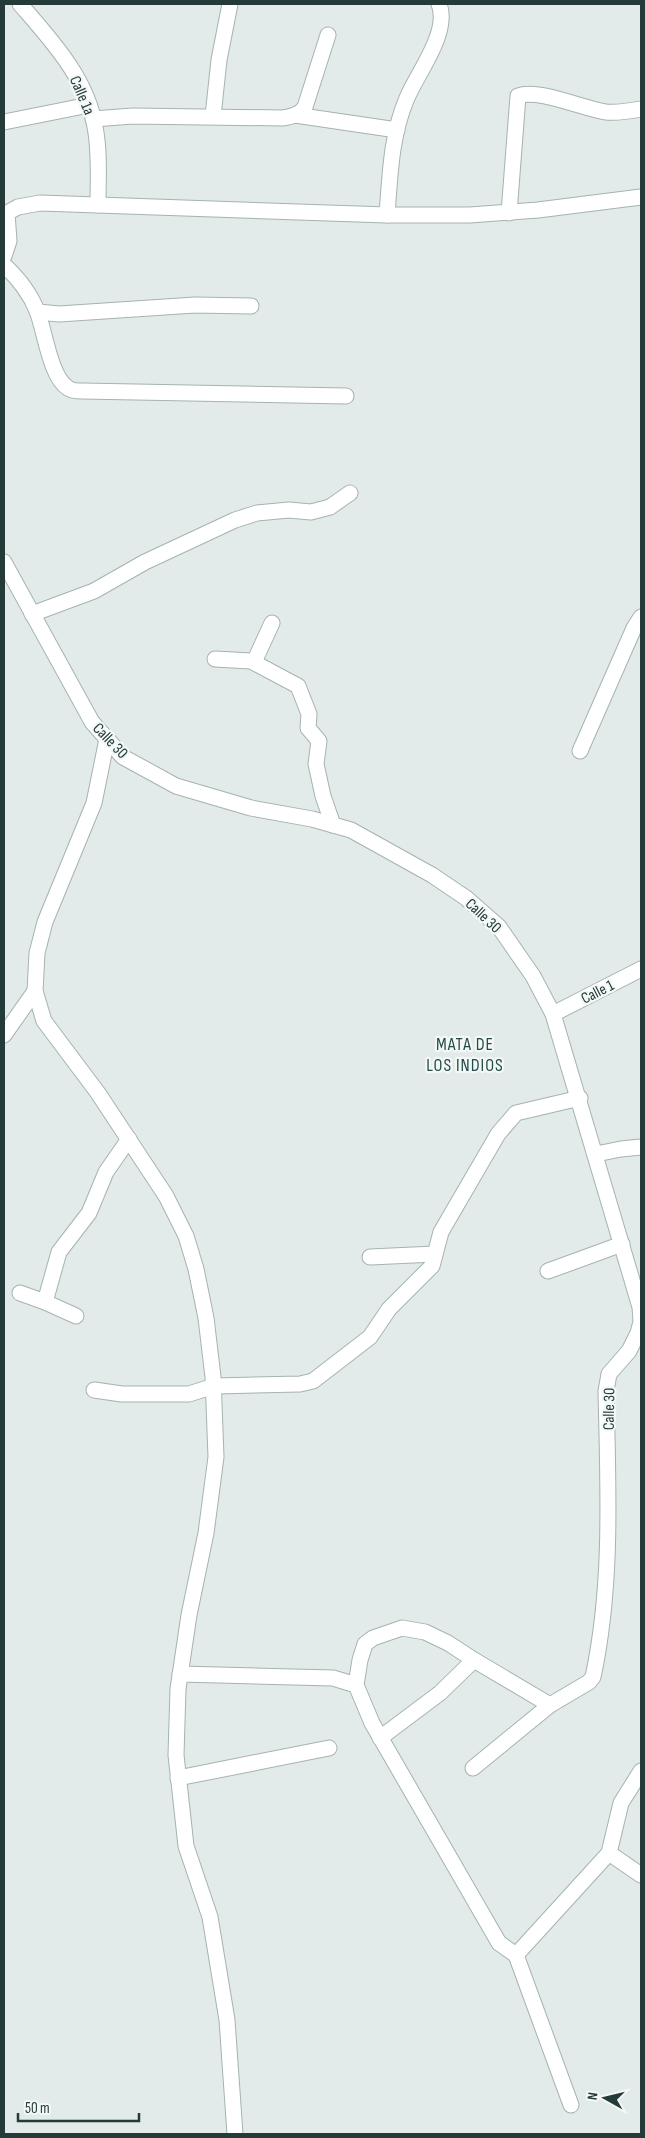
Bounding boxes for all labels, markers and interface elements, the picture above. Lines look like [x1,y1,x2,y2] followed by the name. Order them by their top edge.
[65,73,98,118] street label: Calle 1a
[88,719,131,763] street label: Calle 30
[461,895,505,938] street label: Calle 30
[578,976,618,1009] street label: Calle 1
[426,1034,504,1076] district label: MATA DE LOS INDIOS
[600,1388,619,1430] street label: Calle 30
[580,2073,630,2123] north arrow
[18,2090,139,2122] scale bar
[584,2091,602,2101] text: N
[25,2099,50,2118] text: 50 m

